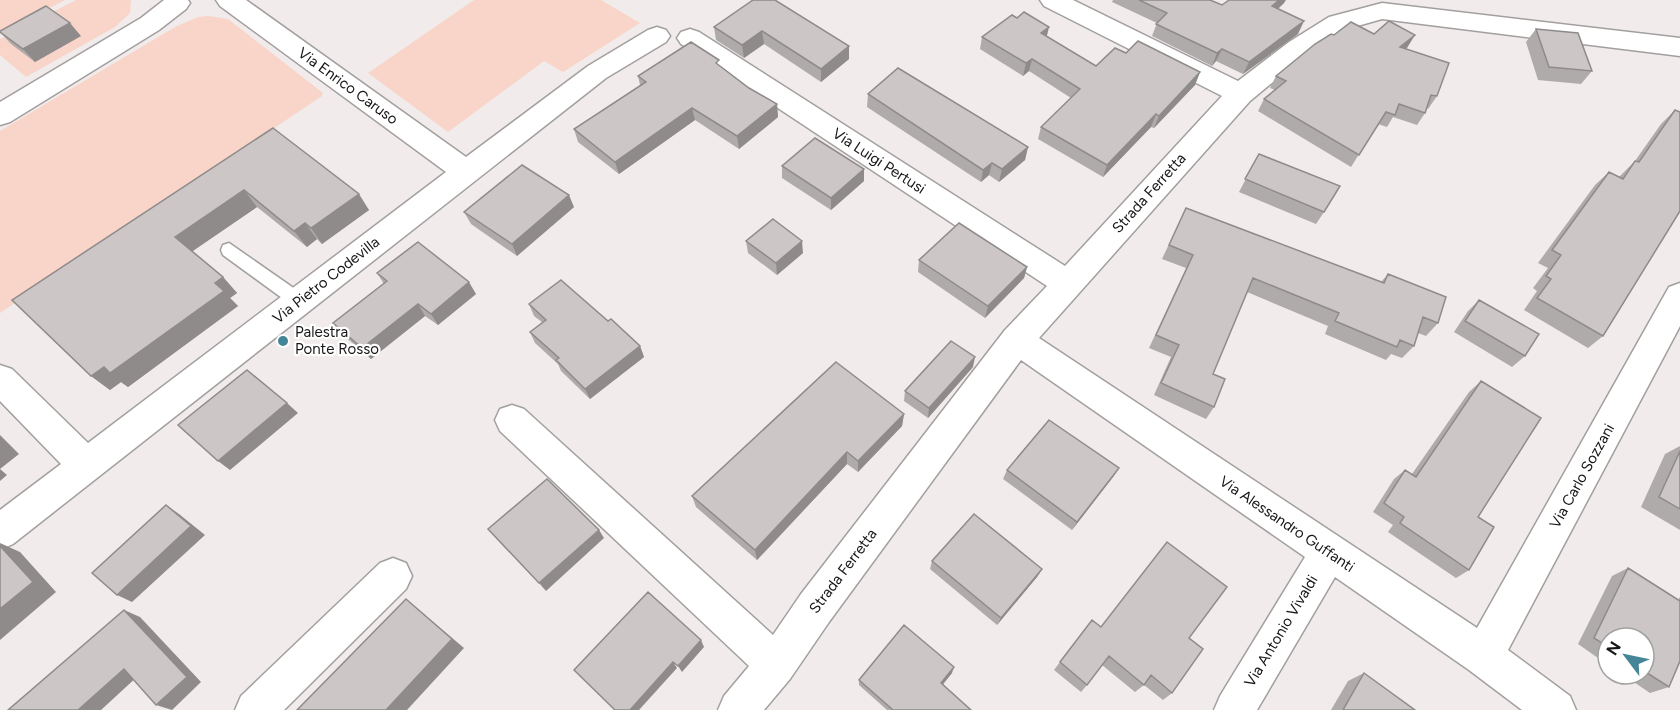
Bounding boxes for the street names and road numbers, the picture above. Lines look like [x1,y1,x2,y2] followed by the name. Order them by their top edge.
[295,44,402,128] street label: Via Enrico Caruso
[829,124,929,198] street label: Via Luigi Pertusi
[1108,149,1190,237] street label: Strada Ferretta
[269,233,383,327] street label: Via Pietro Codevilla
[1546,421,1618,531] street label: Via Carlo Sozzani
[1216,472,1358,576] street label: Via Alessandro Guffanti
[805,525,881,617] street label: Strada Ferretta
[1241,572,1321,690] street label: Via Antonio Vivaldi

